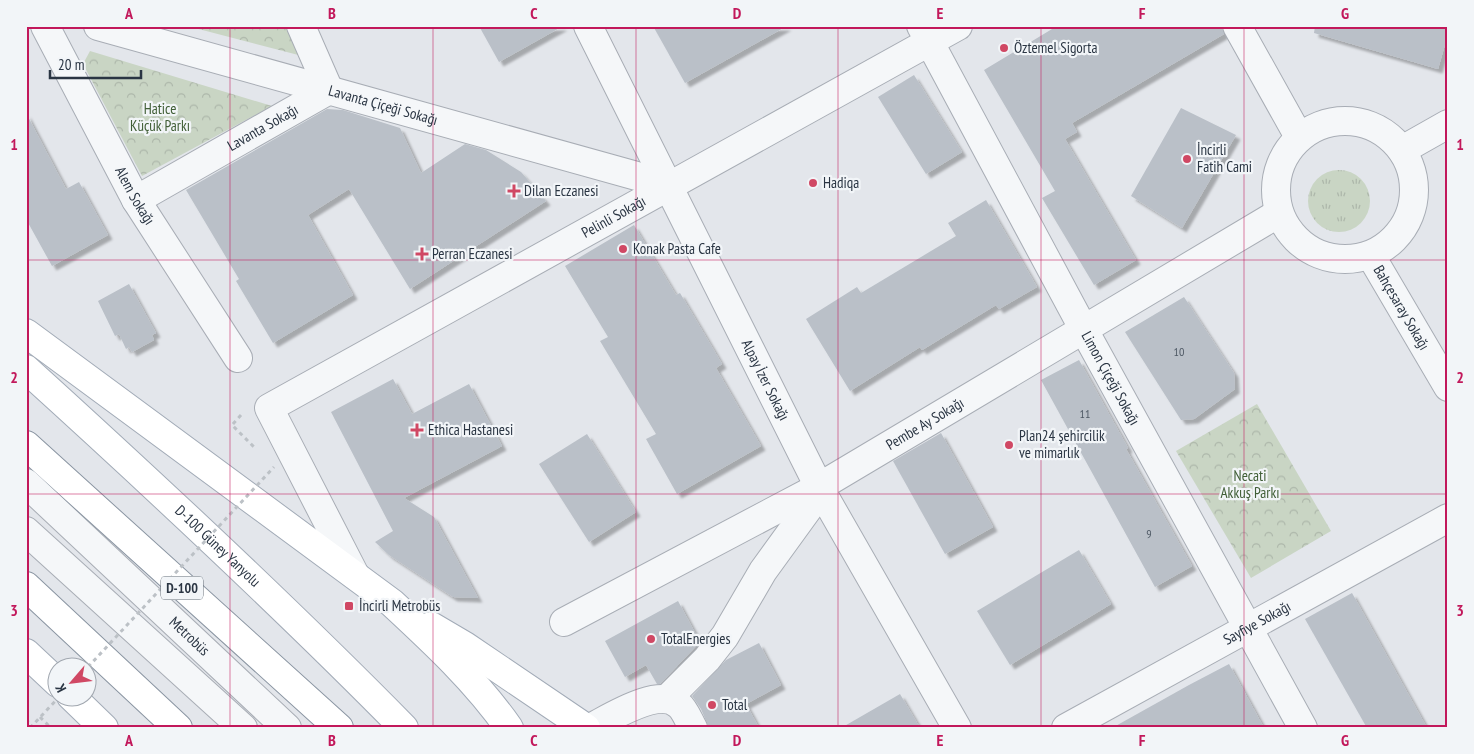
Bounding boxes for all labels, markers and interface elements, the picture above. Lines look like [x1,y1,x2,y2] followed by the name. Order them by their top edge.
[124,3,134,23] text: A
[328,3,336,23] text: B
[530,3,538,23] text: C
[733,3,742,23] text: D
[937,3,944,23] text: E
[1139,3,1146,23] text: F
[1341,3,1349,23] text: G
[1014,38,1097,57] place label: Öztemel Sigorta
[998,42,1010,54] marker: Öztemel Sigorta
[50,48,141,80] scale bar
[58,55,84,74] text: 20 m
[327,81,440,129] street label: Lavanta Çiçeği Sokağı
[130,99,190,135] park label: Hatice Küçük Parkı
[224,100,301,155] street label: Lavanta Sokağı
[10,134,18,154] text: 1
[1456,134,1464,154] text: 1
[1197,140,1252,176] place label: İncirli Fatih Cami
[1181,153,1193,165] marker: İncirli Fatih Cami
[111,163,159,228] street label: Alem Sokağı
[823,173,859,192] place label: Hadiqa
[807,177,819,189] marker: Hadiqa
[524,181,599,200] place label: Dilan Eczanesi
[508,185,520,197] marker: Dilan Eczanesi
[578,191,649,242] street label: Pelinli Sokağı
[633,239,721,258] place label: Konak Pasta Cafe
[617,243,629,255] marker: Konak Pasta Cafe
[432,244,513,263] place label: Perran Eczanesi
[416,248,428,260] marker: Perran Eczanesi
[1370,262,1434,353] street label: Bahçesaray Sokağı
[1078,328,1144,428] street label: Limon Çiçeği Sokağı
[738,336,794,424] street label: Alpay İzer Sokağı
[1174,344,1184,359] house number: 10
[10,367,18,387] text: 2
[1456,367,1464,387] text: 2
[882,393,967,454] street label: Pembe Ay Sokağı
[1080,406,1090,421] house number: 11
[428,420,513,439] place label: Ethica Hastanesi
[410,423,424,437] marker: Ethica Hastanesi
[1019,426,1105,462] place label: Plan24 şehircilik ve mimarlık
[1003,439,1015,451] marker: Plan24 şehircilik ve mimarlık
[1220,466,1280,502] park label: Necati Akkuş Parkı
[171,500,265,590] street label: D-100 Güney Yanyolu
[1146,526,1152,541] house number: 9
[161,576,203,600] road number: D-100
[359,596,440,615] place label: İncirli Metrobüs
[1220,596,1294,649] street label: Sayfiye Sokağı
[10,600,18,620] text: 3
[343,600,355,612] marker: İncirli Metrobüs
[1456,600,1464,620] text: 3
[165,612,214,660] street label: Metrobüs
[661,629,731,648] place label: TotalEnergies
[645,633,657,645] marker: TotalEnergies
[48,656,98,706] north arrow
[51,680,70,696] text: K
[722,695,748,714] place label: Total
[706,699,718,711] marker: Total
[124,730,134,750] text: A
[328,730,336,750] text: B
[530,730,538,750] text: C
[733,730,742,750] text: D
[937,730,944,750] text: E
[1139,730,1146,750] text: F
[1341,730,1349,750] text: G

